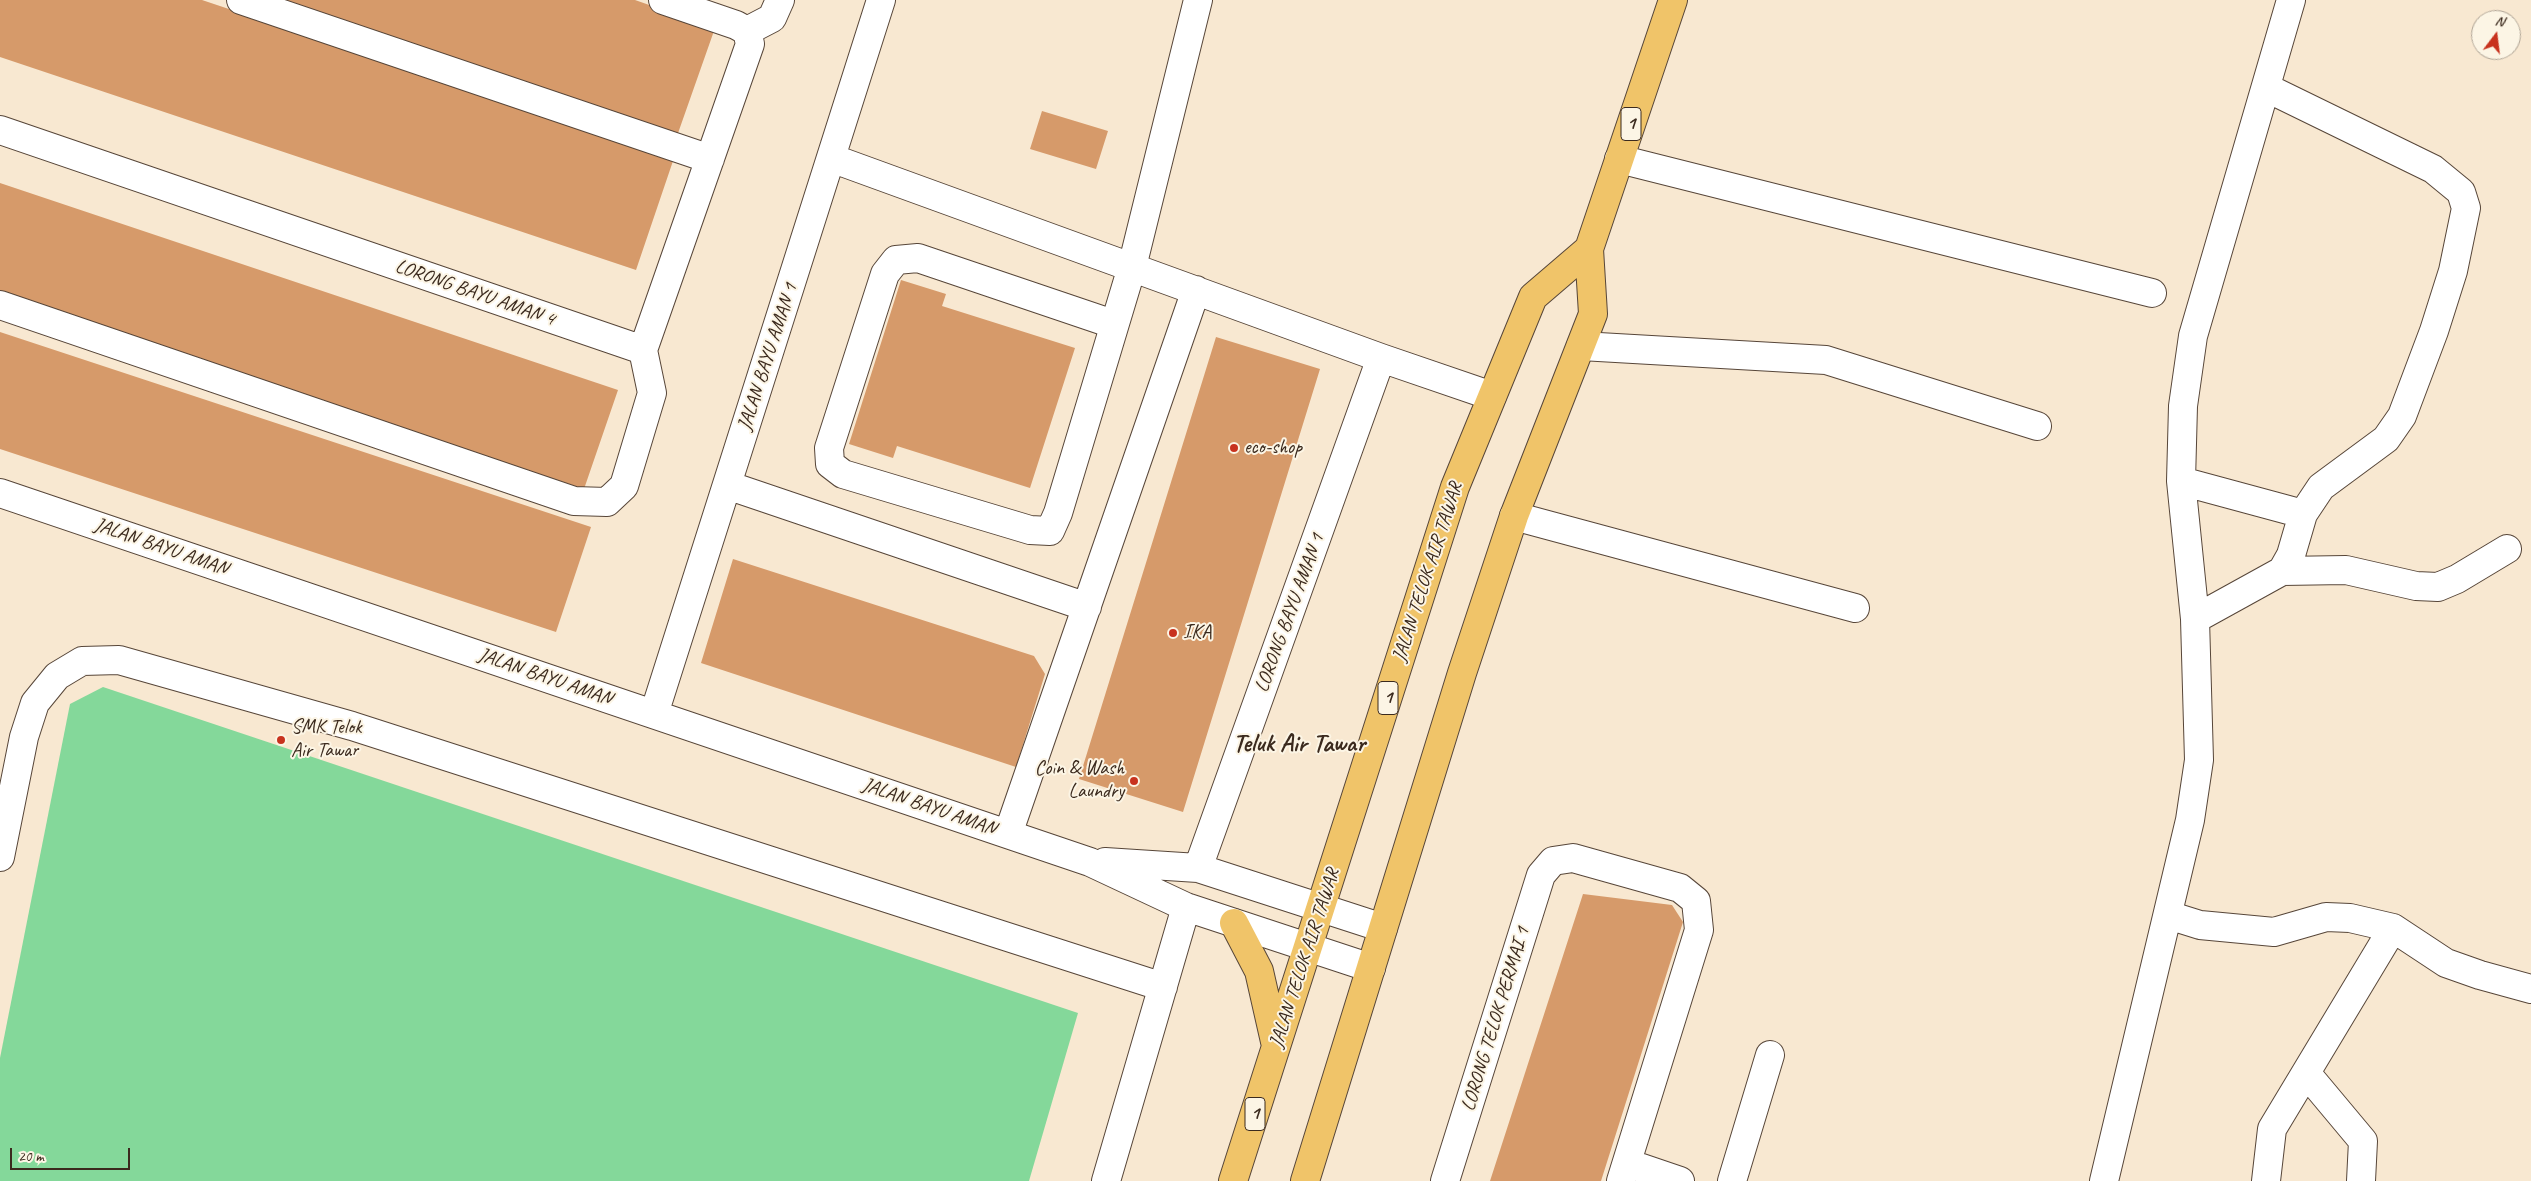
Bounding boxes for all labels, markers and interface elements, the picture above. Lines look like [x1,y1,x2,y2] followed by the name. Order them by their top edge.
[2471,10,2521,60] north arrow
[2493,12,2506,30] text: N
[1621,108,1641,140] road number: 1
[392,254,558,332] street label: LORONG BAYU AMAN 4
[733,280,803,434] street label: JALAN BAYU AMAN 1
[1244,436,1302,460] place label: eco-shop
[1228,442,1240,454] marker: eco-shop
[1388,479,1468,665] street label: JALAN TELOK AIR TAWAR
[91,513,231,581] street label: JALAN BAYU AMAN
[1250,530,1330,696] street label: LORONG BAYU AMAN 1
[1183,621,1211,645] place label: IKA
[1167,627,1179,639] marker: IKA
[475,643,615,711] street label: JALAN BAYU AMAN
[1378,681,1398,714] road number: 1
[291,716,361,763] place label: SMK Telok Air Tawar
[1233,729,1365,759] district label: Teluk Air Tawar
[275,734,287,746] marker: SMK Telok Air Tawar
[1035,757,1124,804] place label: Coin & Wash Laundry
[859,773,999,841] street label: JALAN BAYU AMAN
[1128,775,1140,787] marker: Coin & Wash Laundry
[1265,865,1345,1051] street label: JALAN TELOK AIR TAWAR
[1457,924,1535,1114] street label: LORONG TELOK PERMAI 1
[1245,1098,1265,1130] road number: 1
[12,1138,132,1170] scale bar
[18,1147,44,1166] text: 20 m

